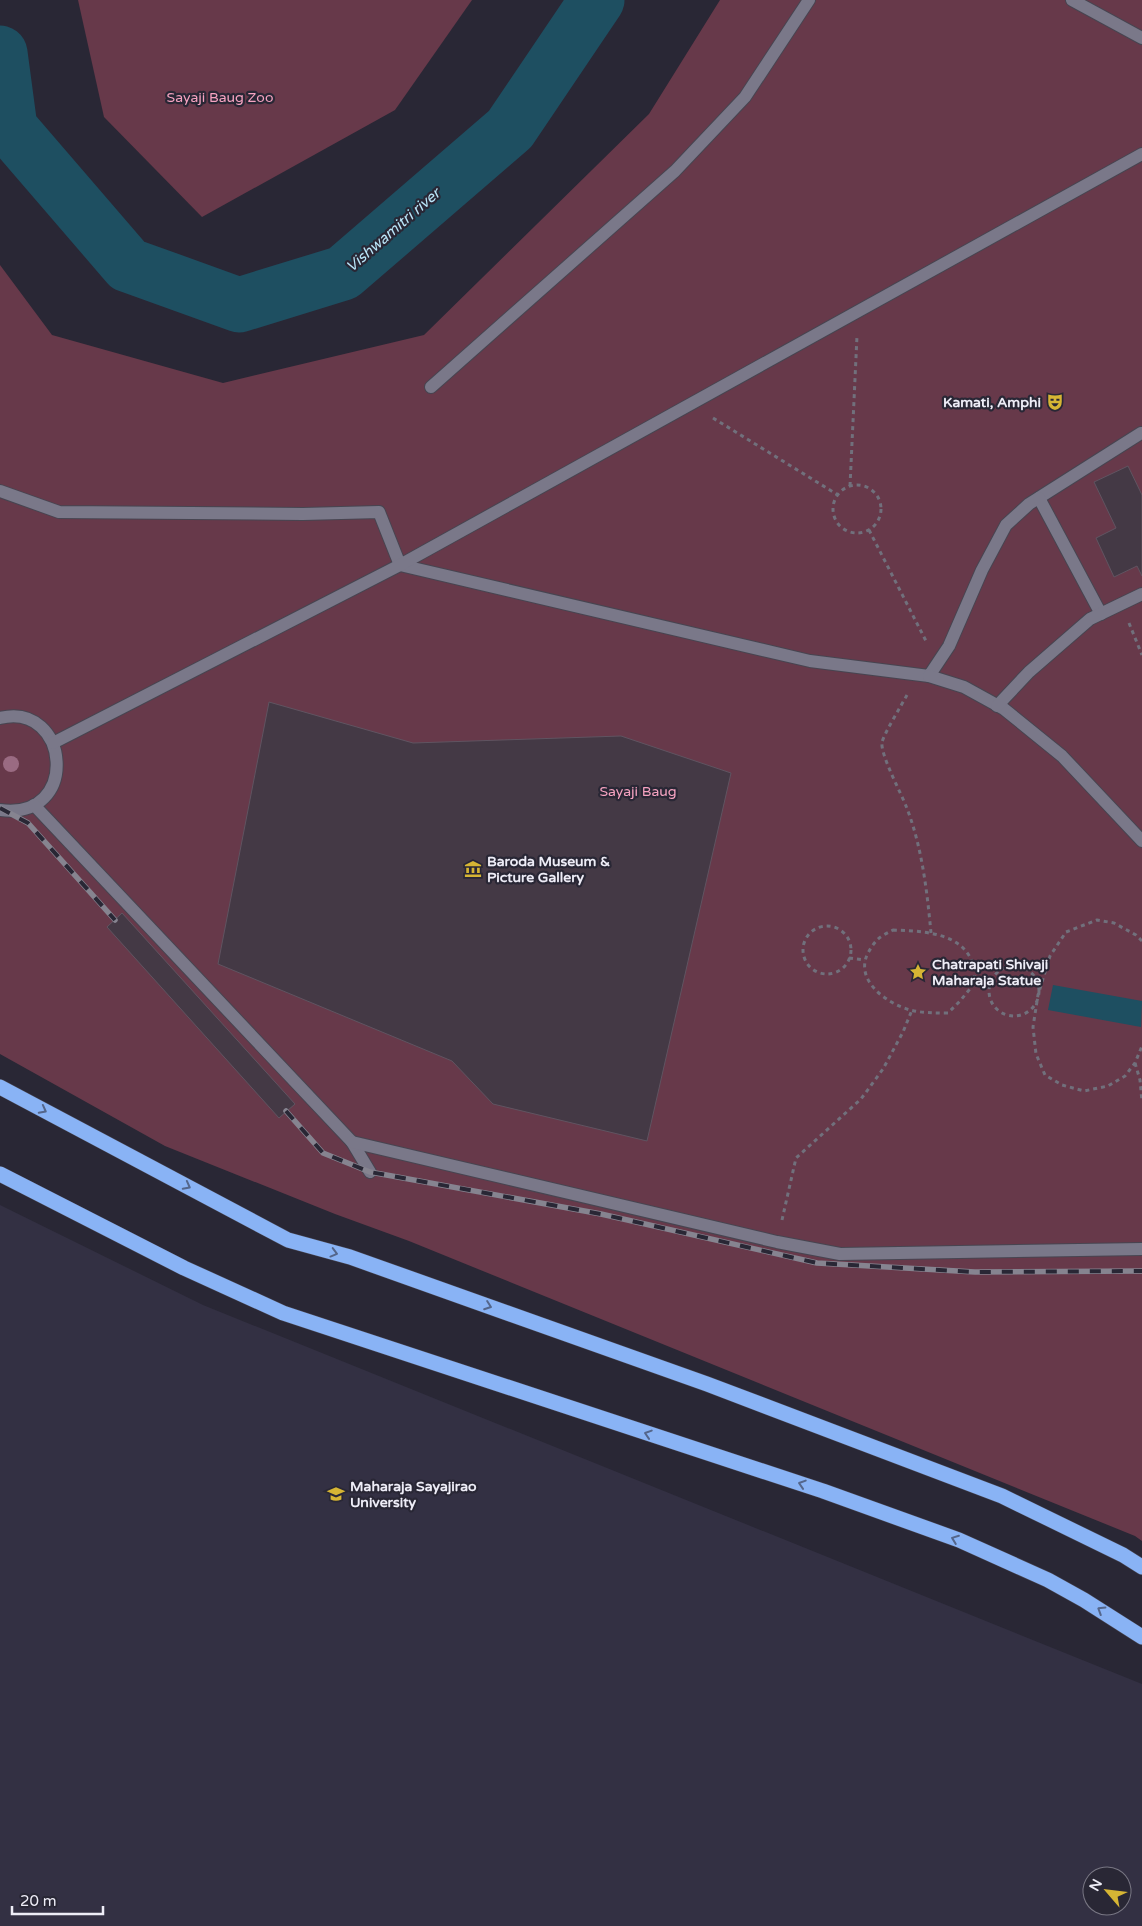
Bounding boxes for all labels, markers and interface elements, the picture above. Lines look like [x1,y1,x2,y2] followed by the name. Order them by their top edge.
[167,89,273,106] park label: Sayaji Baug Zoo
[342,183,445,276] water label: Vishwamitri river
[1045,392,1065,412] theatre icon: Kamati, Amphi
[943,394,1041,411] place label: Kamati, Amphi
[599,783,677,800] park label: Sayaji Baug
[487,853,610,886] place label: Baroda Museum & Picture Gallery
[463,859,483,879] museum icon: Baroda Museum & Picture Gallery
[932,956,1048,989] place label: Chatrapati Shivaji Maharaja Statue
[908,962,928,982] place icon: Chatrapati Shivaji Maharaja Statue
[38,1104,47,1114] one-way arrow
[181,1180,190,1190] one-way arrow
[329,1247,338,1257] one-way arrow
[483,1300,491,1310] one-way arrow
[644,1429,652,1439] one-way arrow
[350,1478,477,1511] place label: Maharaja Sayajirao University
[798,1480,807,1490] one-way arrow
[326,1484,346,1504] school or university icon: Maharaja Sayajirao University
[951,1535,960,1545] one-way arrow
[1097,1607,1106,1617] one-way arrow
[1082,1866,1132,1916] north arrow
[1086,1876,1106,1894] text: N
[12,1884,104,1916] scale bar
[20,1892,57,1910] text: 20 m

